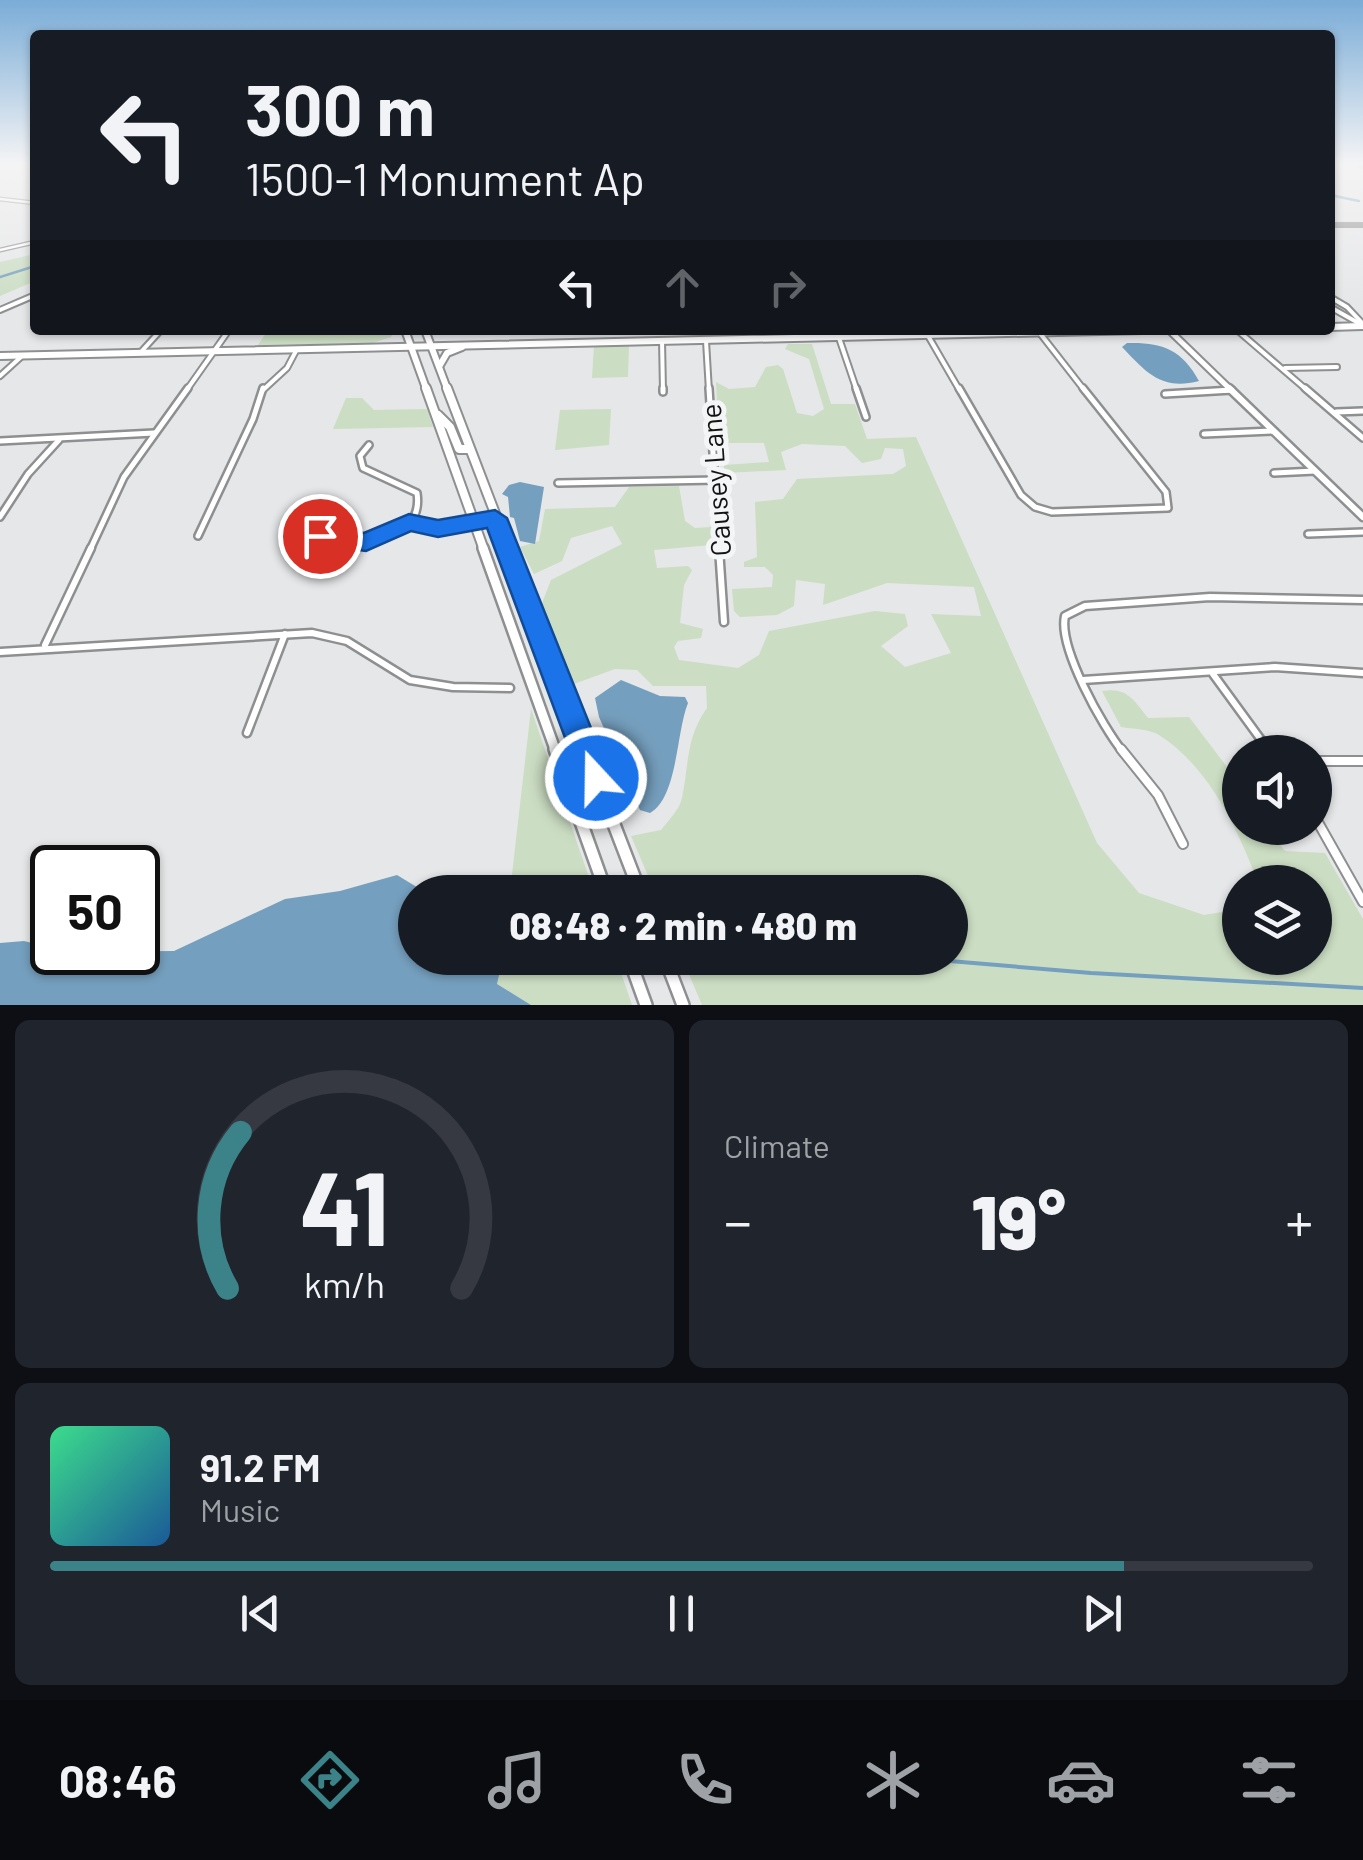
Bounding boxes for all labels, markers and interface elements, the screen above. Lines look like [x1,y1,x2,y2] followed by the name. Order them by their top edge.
[245,66,435,150] text: 300 m
[80,70,210,200] icon: left
[245,151,645,205] text: 1500-1 Monument Ap
[550,260,605,315] icon: left
[655,260,710,315] icon: ahead
[760,260,815,315] icon: right
[693,403,737,557] street label: Causey Lane
[278,494,363,579] pin
[293,509,348,564] icon: arrive
[544,726,648,830] position arrow
[1222,735,1332,975] map controls
[1222,735,1332,845] button: sound
[30,845,160,975] speed limit sign: 50
[1222,865,1332,975] button: layers
[509,902,857,948] text: 08:48 · 2 min · 480 m
[724,1126,830,1164] text: Climate
[300,1142,389,1267] text: 41
[971,1175,1066,1265] text: 19°
[724,1187,752,1253] text: −
[1285,1187,1313,1253] text: +
[304,1262,385,1305] text: km/h
[200,1444,320,1490] text: 91.2 FM
[200,1490,280,1528] text: Music
[233,1586,288,1641] icon: previous
[654,1586,709,1641] icon: pause
[1075,1586,1130,1641] icon: next
[295,1745,365,1815] icon: directions
[482,1745,552,1815] icon: music
[670,1745,740,1815] icon: phone
[858,1745,928,1815] icon: climate
[1046,1745,1116,1815] icon: car
[1234,1745,1304,1815] icon: filters
[59,1753,177,1807] text: 08:46

